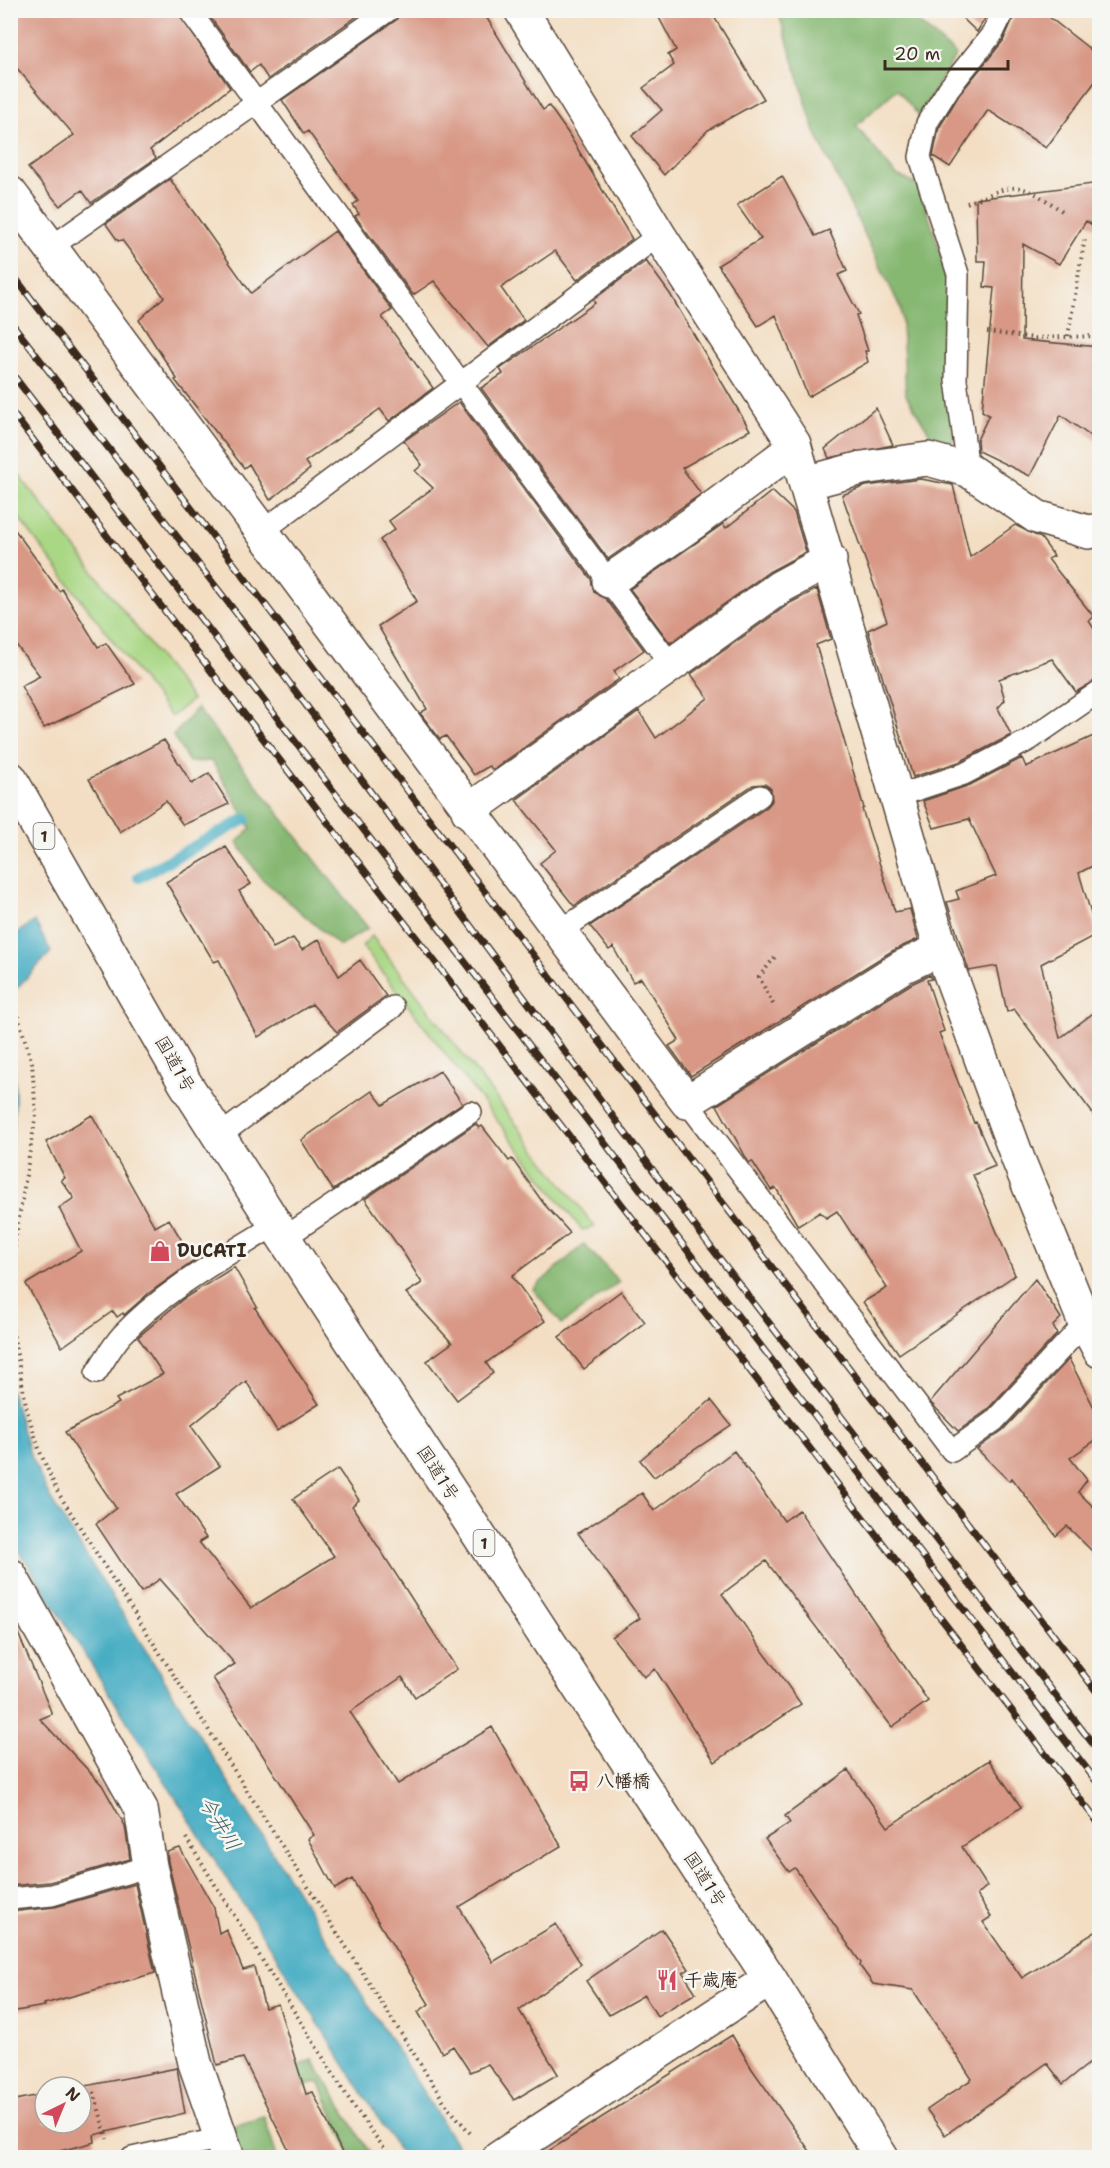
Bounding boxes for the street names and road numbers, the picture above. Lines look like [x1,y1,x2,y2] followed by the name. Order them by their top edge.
[34,823,54,849] road number: 1
[149,1031,201,1097] street label: 国道1号
[411,1441,465,1505] street label: 国道1号
[474,1530,494,1556] road number: 1
[678,1847,732,1911] street label: 国道1号

